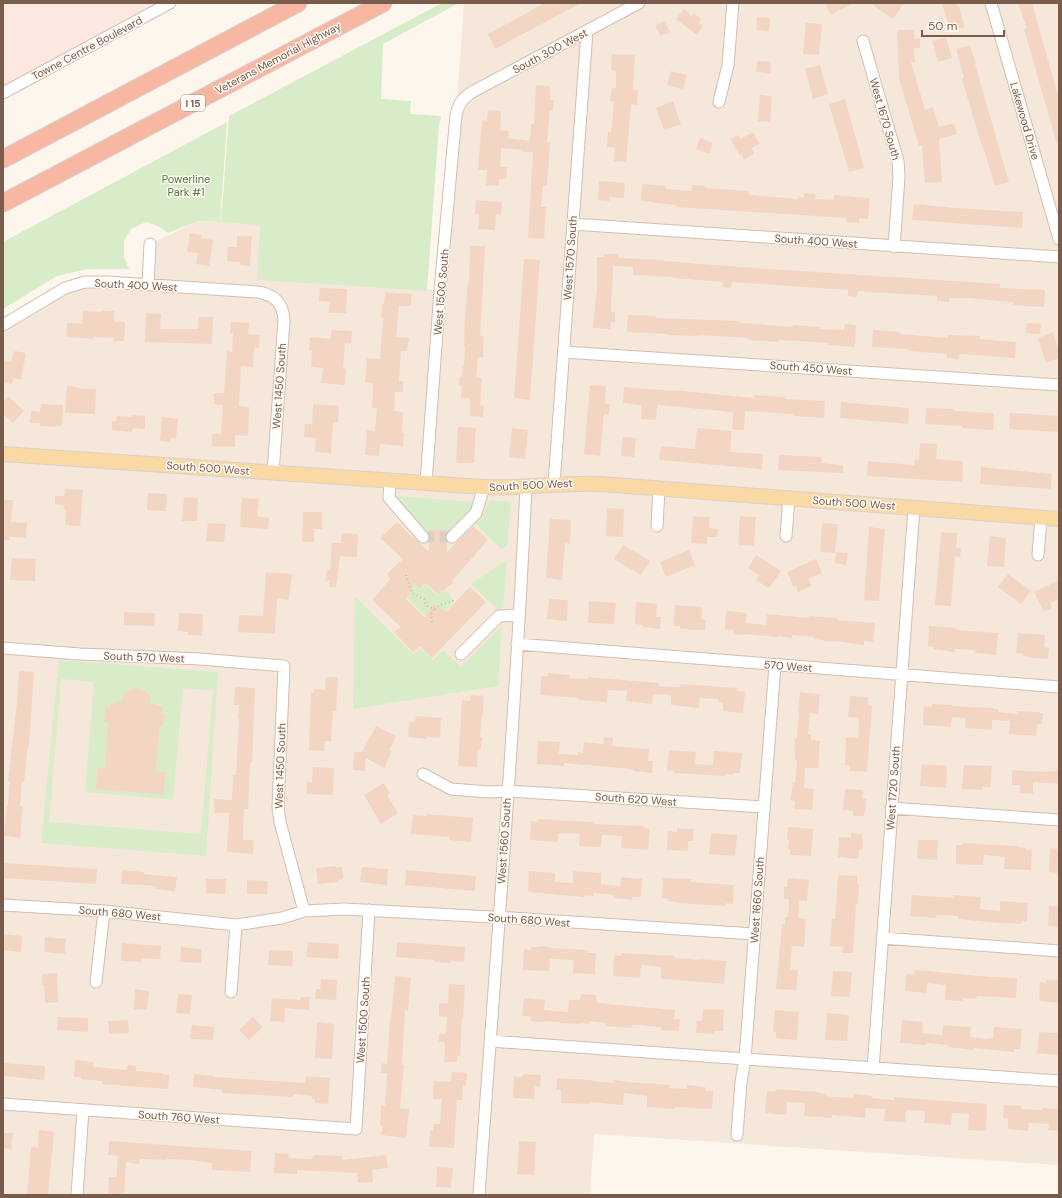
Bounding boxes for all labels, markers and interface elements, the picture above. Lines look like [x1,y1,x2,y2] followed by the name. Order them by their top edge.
[922,12,1004,38] scale bar
[29,13,145,83] street label: Towne Centre Boulevard
[928,18,957,34] text: 50 m
[213,19,343,97] street label: Veterans Memorial Highway
[510,25,590,77] street label: South 300 West
[867,76,903,162] street label: West 1670 South
[1007,81,1043,161] street label: Lakewood Drive
[181,95,205,111] road number: I 15
[162,172,210,199] park label: Powerline Park #1
[560,215,580,301] street label: West 1570 South
[774,231,858,251] street label: South 400 West
[430,248,452,336] street label: West 1500 South
[94,276,178,294] street label: South 400 West
[269,343,289,429] street label: West 1450 South
[769,358,853,378] street label: South 450 West
[166,458,250,478] street label: South 500 West
[489,476,573,494] street label: South 500 West
[812,493,896,513] street label: South 500 West
[103,649,185,665] street label: South 570 West
[763,657,813,675] street label: 570 West
[272,723,288,809] street label: West 1450 South
[883,745,903,831] street label: West 1720 South
[595,789,677,809] street label: South 620 West
[494,798,514,884] street label: West 1560 South
[747,856,767,944] street label: West 1660 South
[78,902,162,924] street label: South 680 West
[487,910,571,930] street label: South 680 West
[353,976,373,1064] street label: West 1500 South
[138,1107,220,1127] street label: South 760 West

